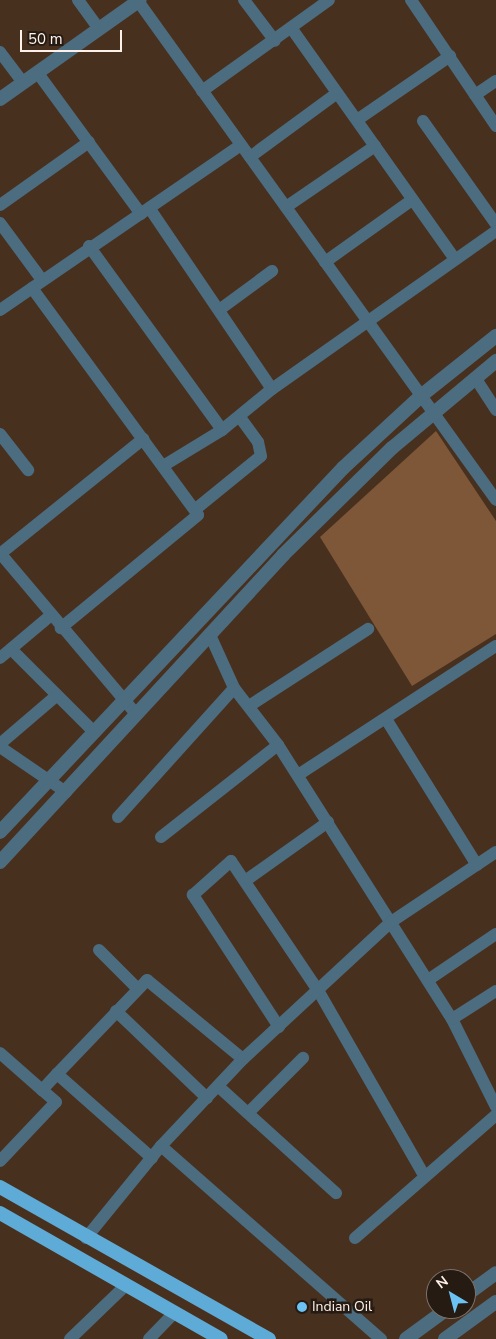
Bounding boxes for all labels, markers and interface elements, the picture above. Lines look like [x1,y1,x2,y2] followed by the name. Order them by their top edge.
[22,20,125,52] scale bar
[28,29,63,49] text: 50 m
[426,1269,476,1319] north arrow
[432,1272,452,1293] text: N
[312,1299,372,1315] place label: Indian Oil
[296,1301,308,1313] marker: Indian Oil

